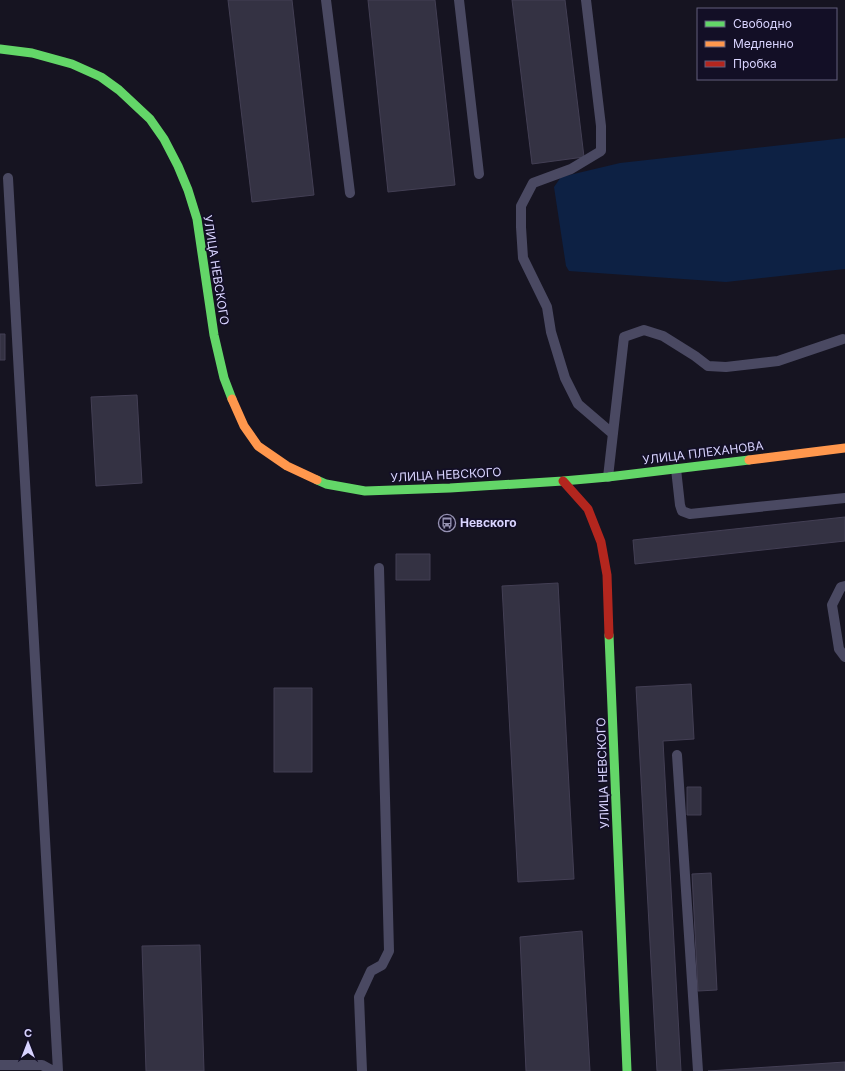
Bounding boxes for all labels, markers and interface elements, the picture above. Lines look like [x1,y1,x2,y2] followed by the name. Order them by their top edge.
[697,8,837,80] legend
[733,16,792,31] text: Свободно
[733,36,794,51] text: Медленно
[733,56,777,71] text: Пробка
[200,214,233,326] street label: УЛИЦА НЕВСКОГО
[642,438,764,467] street label: УЛИЦА ПЛЕХАНОВА
[390,464,502,485] street label: УЛИЦА НЕВСКОГО
[437,513,457,533] bus stop icon: Невского
[460,515,517,530] place label: Невского
[593,717,612,829] street label: УЛИЦА НЕВСКОГО
[8,1023,48,1063] north arrow
[24,1026,32,1040] text: С

